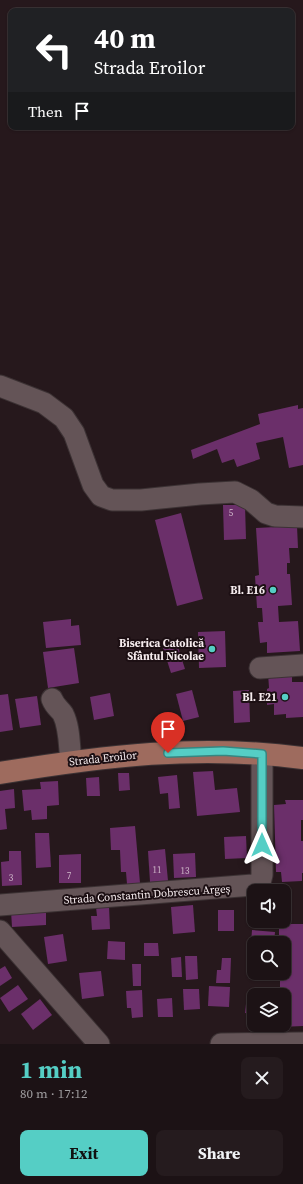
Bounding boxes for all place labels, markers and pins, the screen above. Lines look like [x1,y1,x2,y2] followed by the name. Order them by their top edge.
[230,583,265,598] place label: Bl. E16
[268,585,278,595] marker: Bl. E16
[119,636,204,664] place label: Biserica Catolică Sfântul Nicolae
[207,644,217,654] marker: Biserica Catolică Sfântul Nicolae
[242,690,277,705] place label: Bl. E21
[280,692,290,702] marker: Bl. E21
[151,712,185,753] pin

